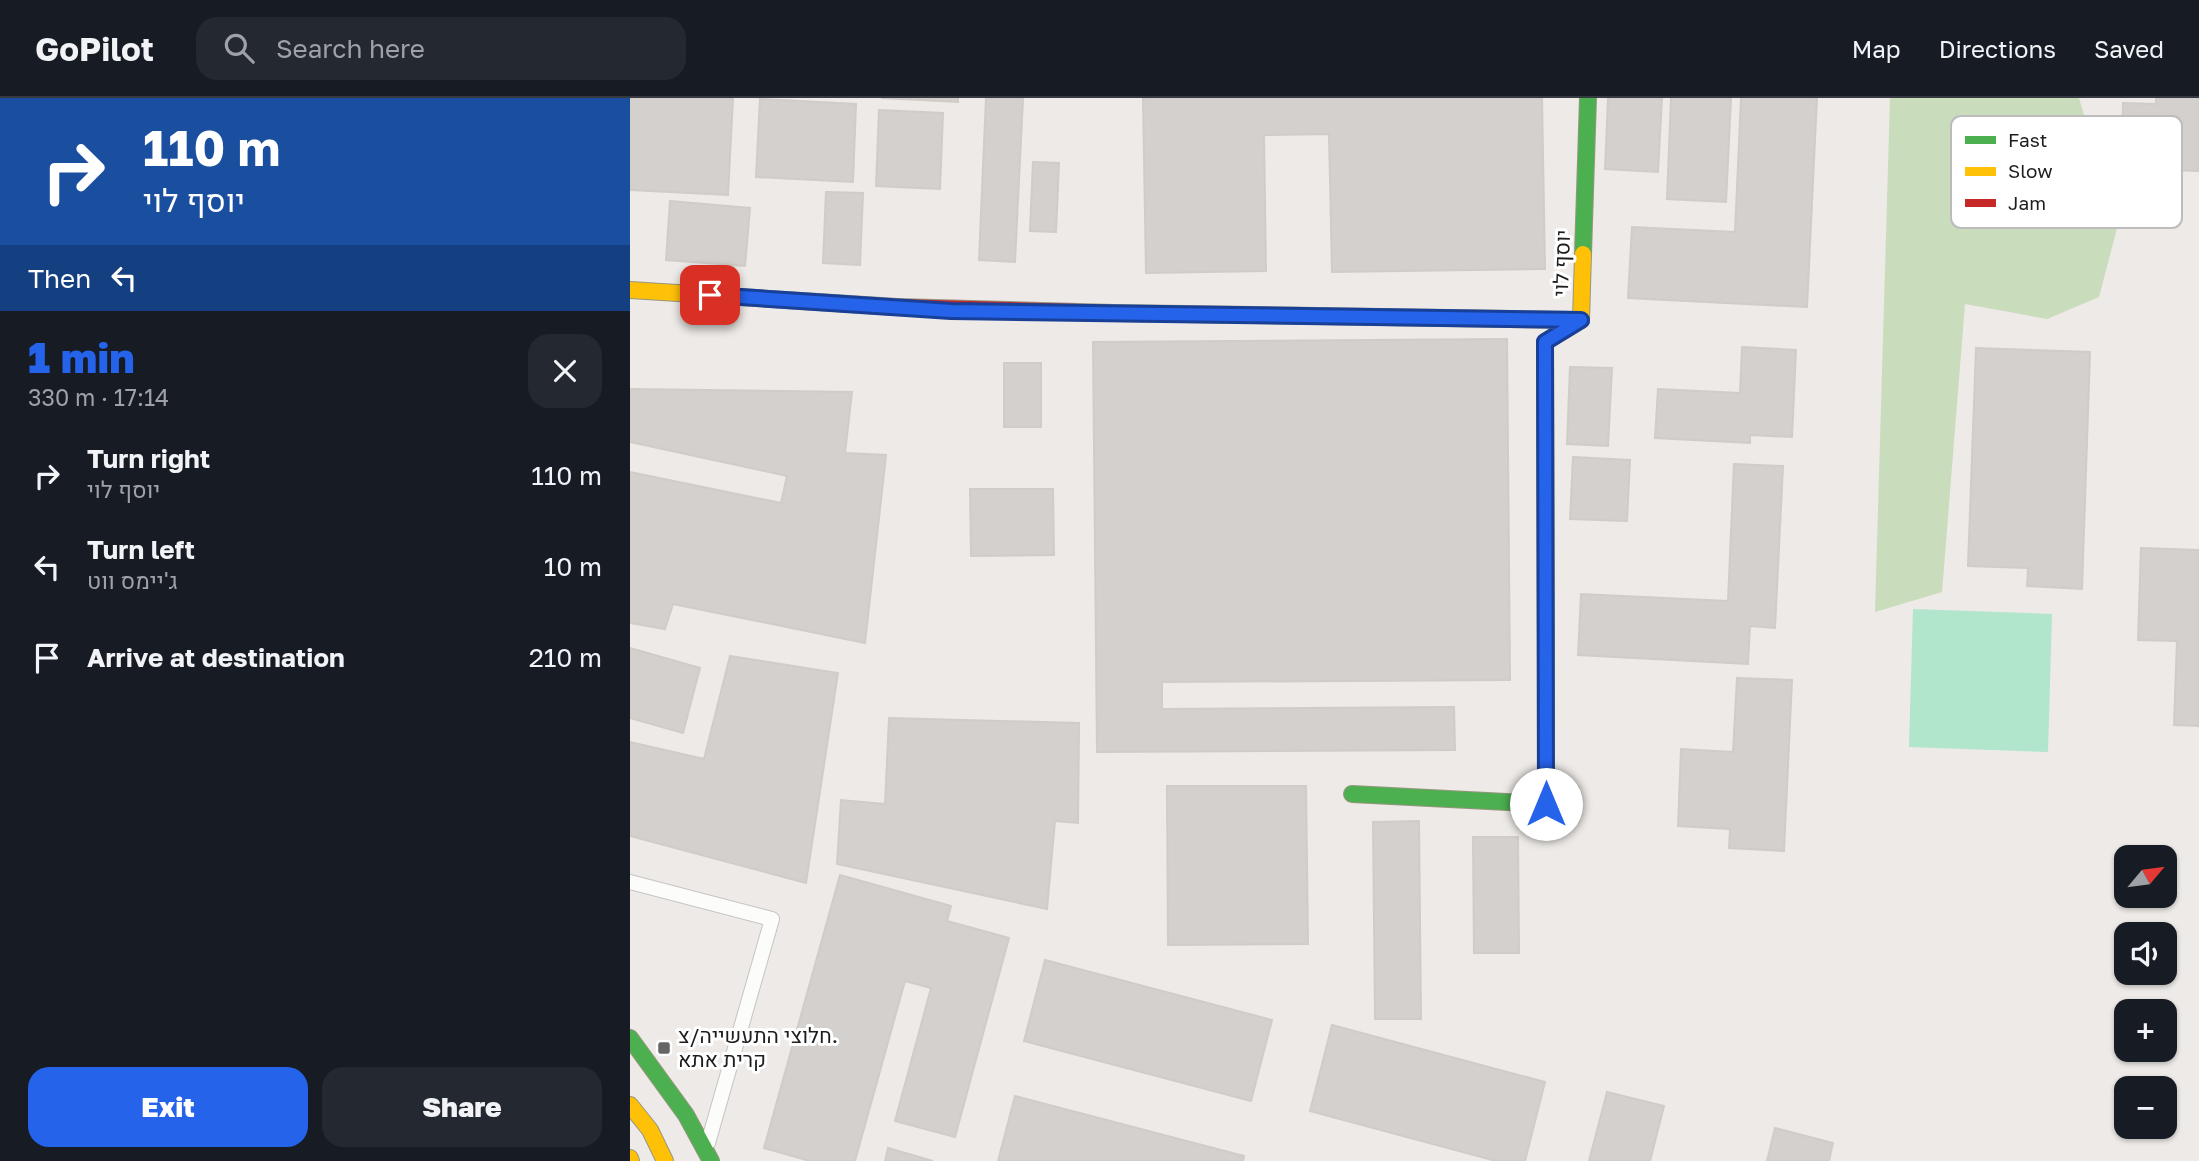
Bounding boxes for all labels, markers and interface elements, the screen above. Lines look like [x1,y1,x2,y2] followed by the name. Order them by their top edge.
[196,17,686,80] search box
[35,29,154,68] text: GoPilot
[220,29,258,67] icon: search
[276,33,425,64] text: Search here
[1852,34,1901,63] text: Map
[1939,34,2056,63] text: Directions
[2094,34,2164,63] text: Saved
[1951,116,2182,228] legend
[143,118,280,177] text: 110 m
[28,126,119,217] icon: right
[2008,128,2047,151] text: Fast
[2008,159,2053,182] text: Slow
[143,181,245,219] text: יוסף לוי
[2008,191,2046,214] text: Jam
[1547,229,1575,297] street label: יוסף לוי
[105,259,143,297] icon: left
[28,263,91,294] text: Then
[680,265,740,325] pin
[691,276,729,314] icon: arrive
[28,332,135,382] text: 1 min
[528,334,602,408] button: close
[28,383,169,411] text: 330 m · 17:14
[87,443,210,474] text: Turn right
[28,457,66,495] icon: right
[531,460,602,491] text: 110 m
[87,475,160,503] text: יוסף לוי
[87,534,195,565] text: Turn left
[28,548,66,586] icon: left
[544,551,602,582] text: 10 m
[87,566,178,594] text: ג'יימס ווט
[28,639,66,677] icon: arrive
[87,642,345,673] text: Arrive at destination
[529,642,602,673] text: 210 m
[1509,767,1583,841] position arrow
[2114,845,2177,908] north arrow
[2114,845,2177,1139] map controls
[2114,922,2177,985] button: sound
[2114,999,2177,1062] button: +
[678,1022,838,1072] place label: חלוצי התעשייה/צ. קרית אתא
[656,1040,672,1056] marker: חלוצי התעשייה/צ. קרית אתא
[28,1067,308,1147] button: Exit
[322,1067,602,1147] button: Share
[2114,1076,2177,1139] button: −

